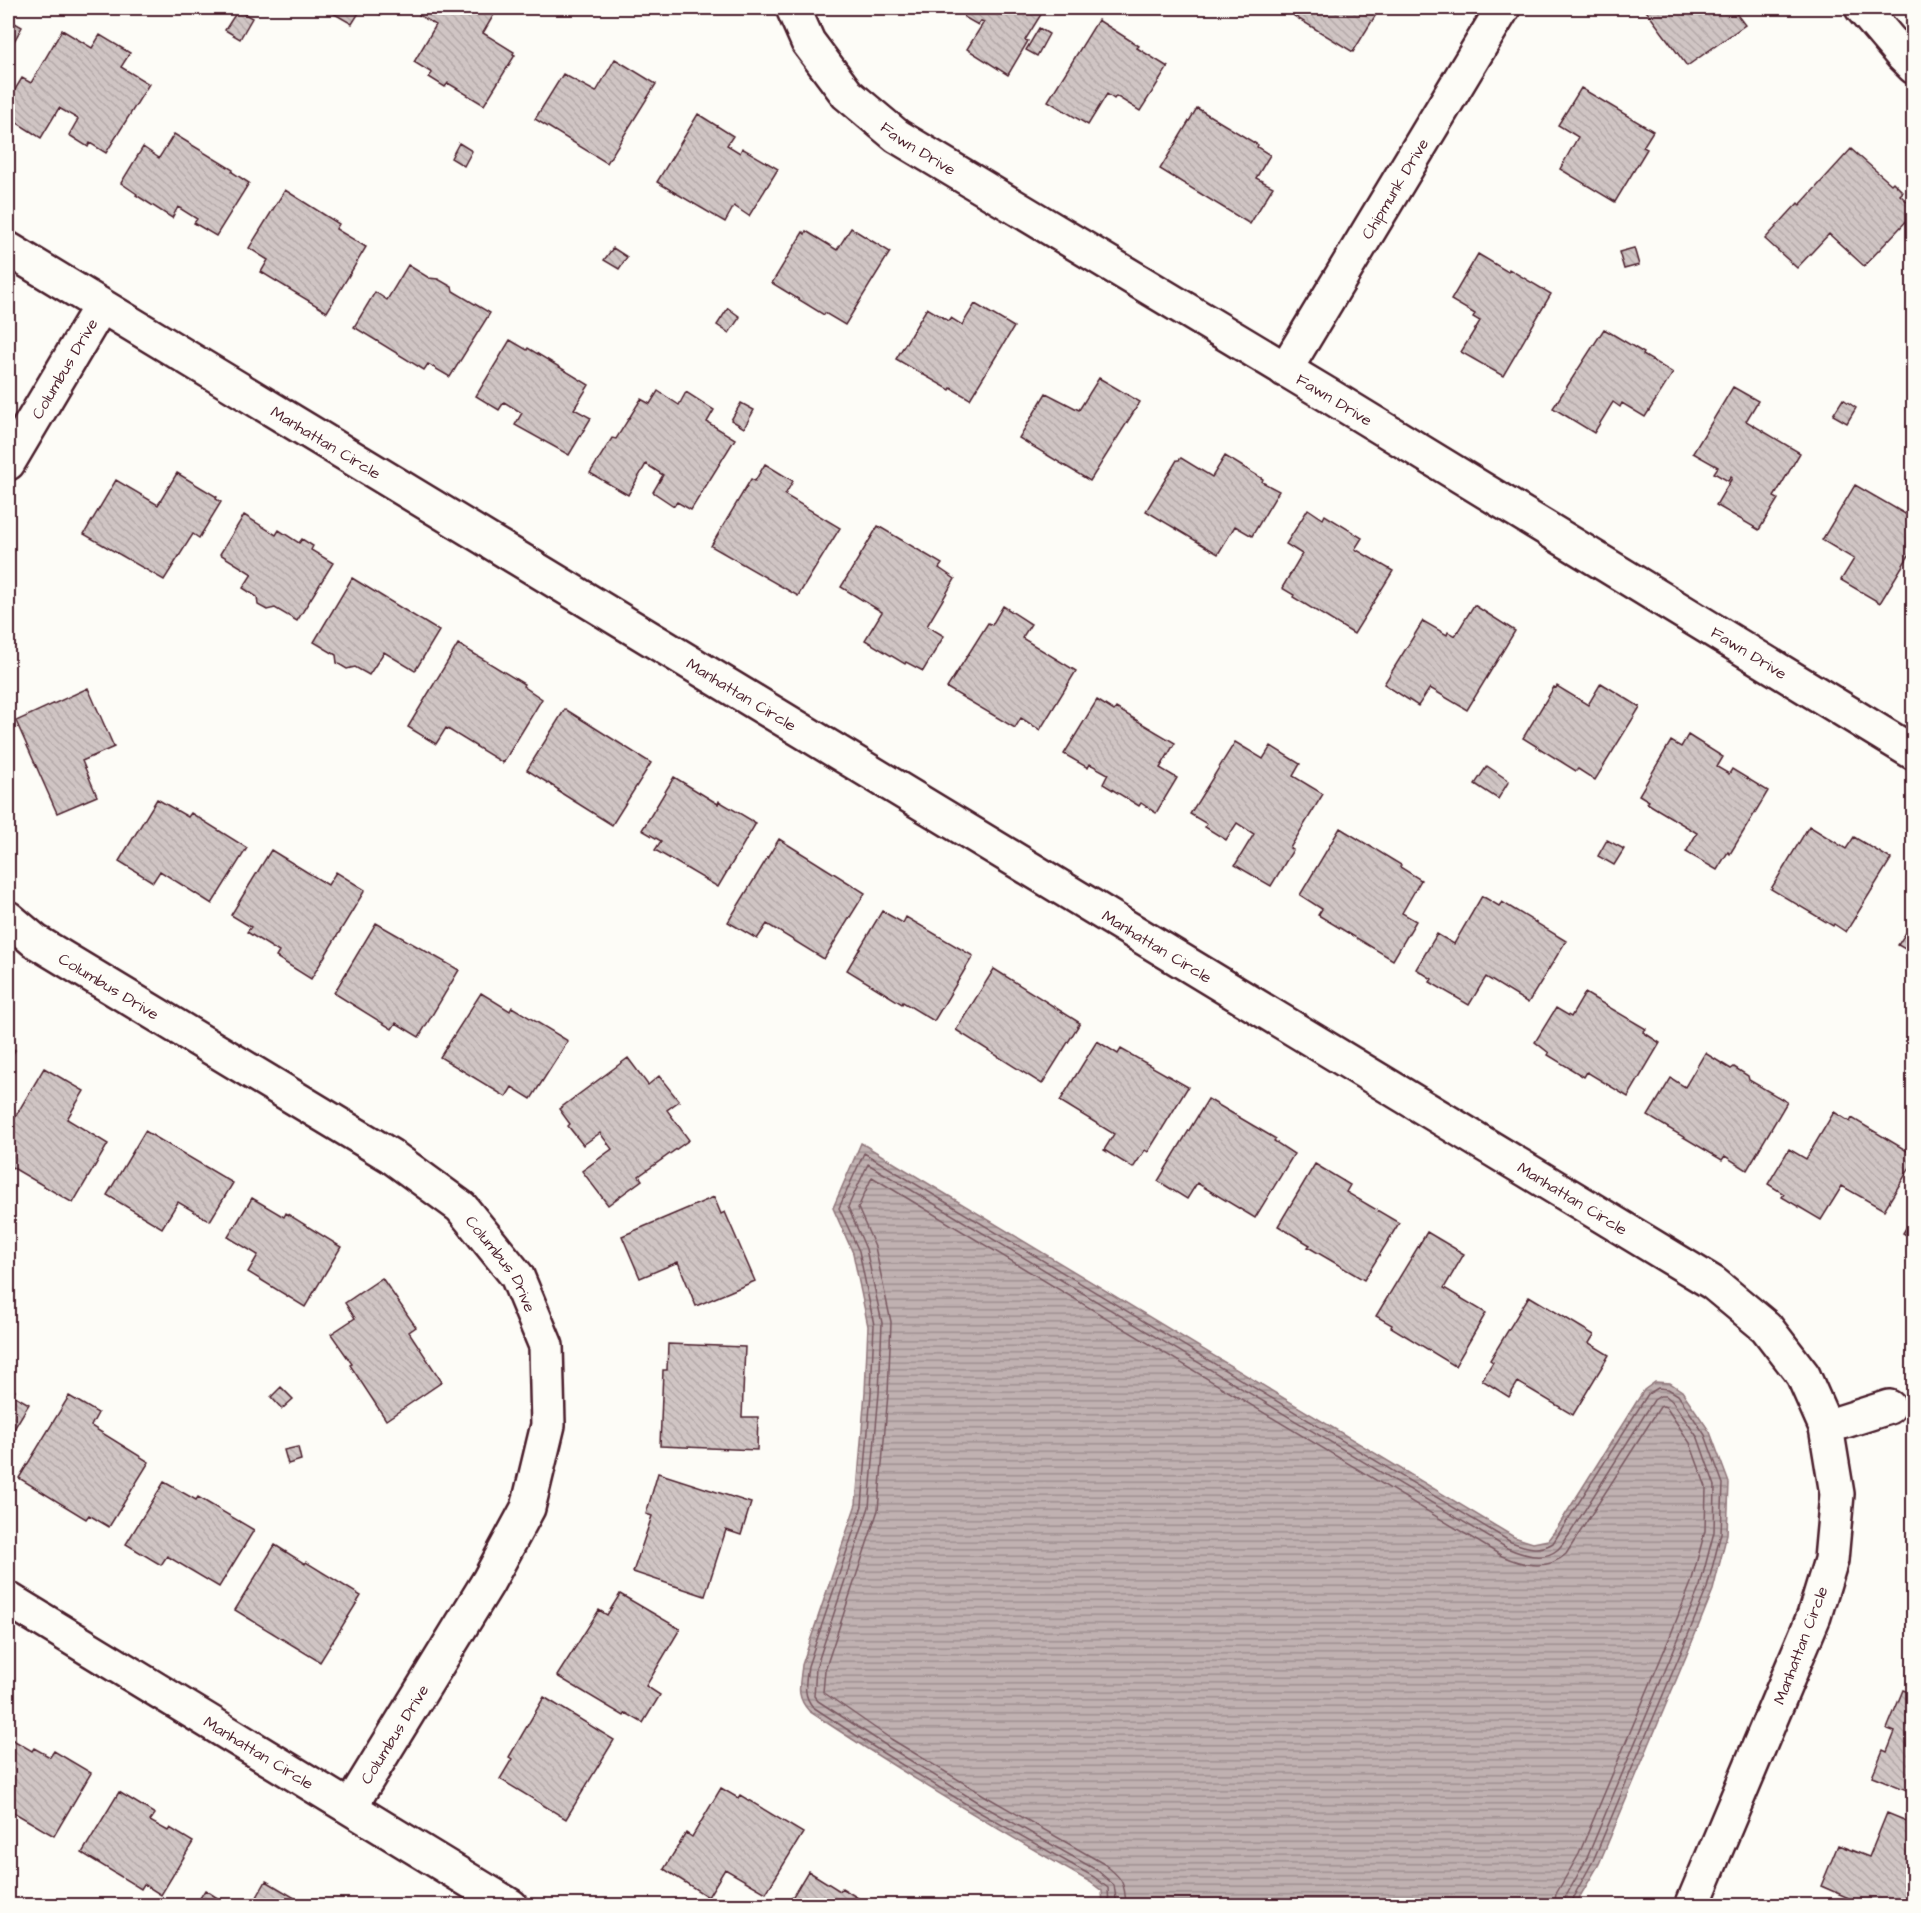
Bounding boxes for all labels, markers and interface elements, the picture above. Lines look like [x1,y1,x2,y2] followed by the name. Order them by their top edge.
[875,117,960,181] street label: Fawn Drive
[1356,134,1434,243] street label: Chipmunk Drive
[27,314,103,423] street label: Columbus Drive
[1292,368,1376,432] street label: Fawn Drive
[267,401,385,485] street label: Manhattan Circle
[1707,622,1791,685] street label: Fawn Drive
[682,653,800,737] street label: Manhattan Circle
[1098,905,1216,989] street label: Manhattan Circle
[54,948,163,1026] street label: Columbus Drive
[1513,1157,1632,1241] street label: Manhattan Circle
[460,1211,541,1316] street label: Columbus Drive
[1768,1583,1834,1708] street label: Manhattan Circle
[355,1680,434,1789] street label: Columbus Drive
[199,1711,318,1795] street label: Manhattan Circle

